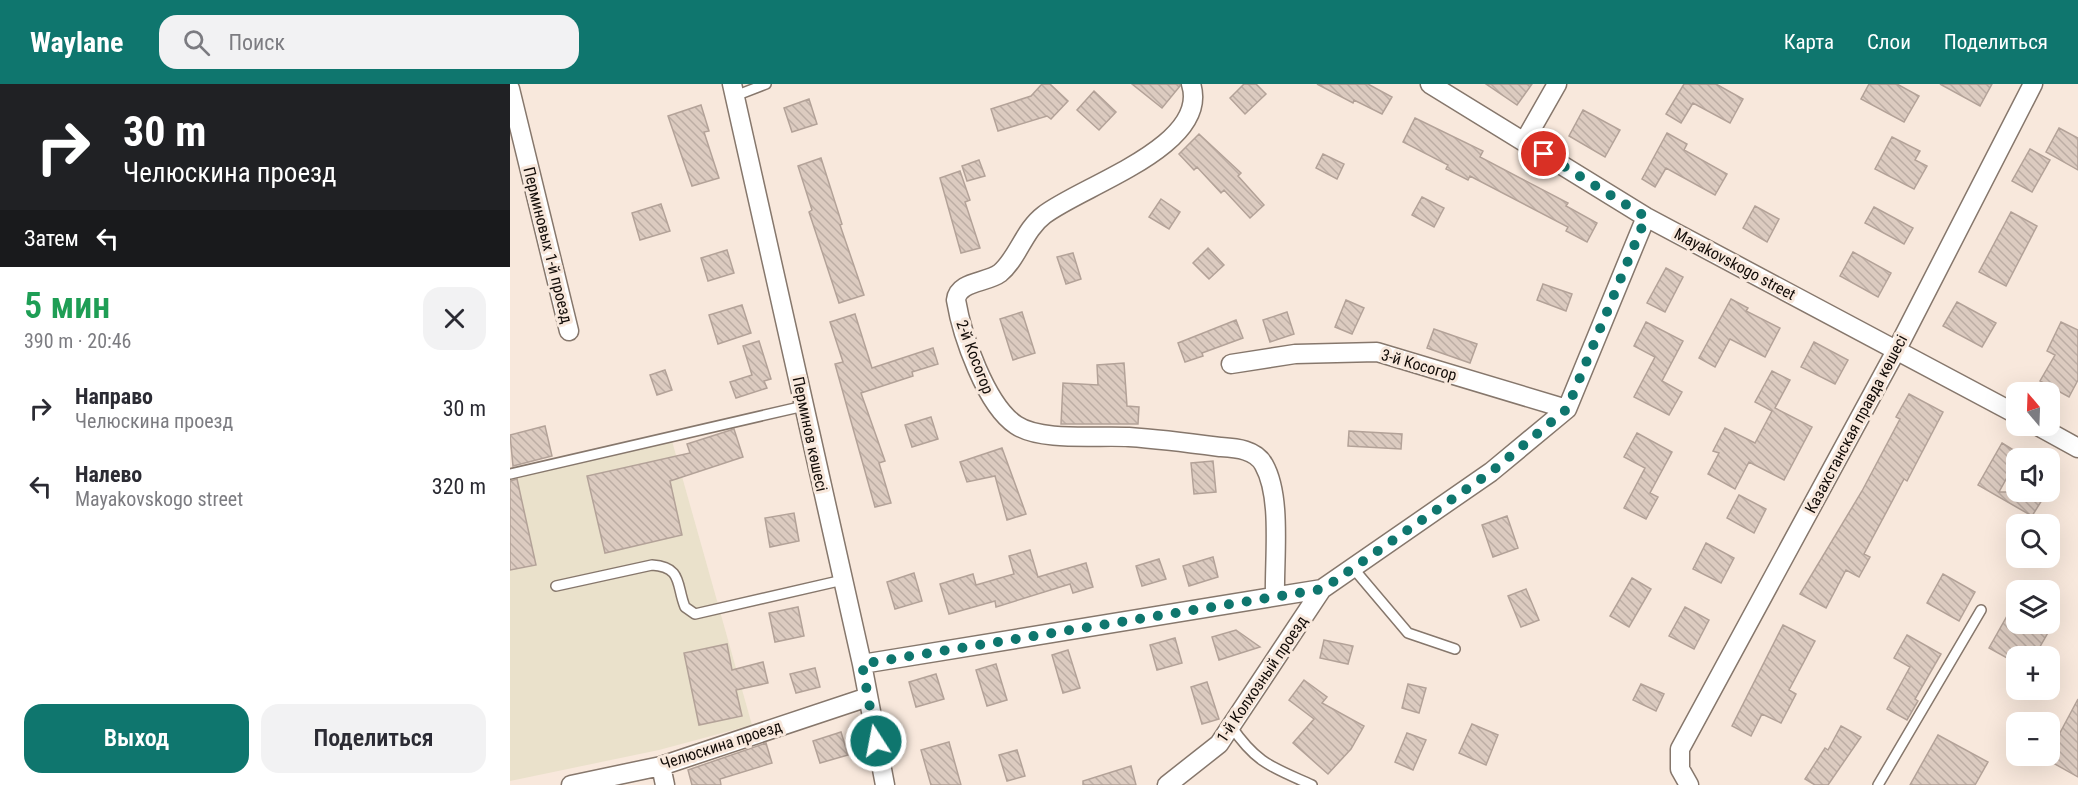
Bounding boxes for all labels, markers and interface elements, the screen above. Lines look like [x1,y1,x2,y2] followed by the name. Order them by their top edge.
[159,15,579,69] search box
[30,26,123,59] text: Waylane
[180,26,213,59] icon: search
[228,30,285,55] text: Поиск
[1784,30,1834,54] text: Карта
[1867,30,1911,54] text: Слои
[1944,30,2048,54] text: Поделиться
[123,107,206,156] text: 30 m
[24,108,102,186] icon: right
[1518,128,1569,179] pin
[1527,137,1560,170] icon: arrive
[123,157,337,189] text: Челюскина проезд
[519,165,577,326] street label: Перминовых 1-й проезд
[91,222,124,255] icon: left
[1671,224,1799,304] street label: Mayakovskogo street
[24,226,79,251] text: Затем
[24,285,110,327] text: 5 мин
[423,287,486,350] button: close
[952,317,998,397] street label: 2-й Косогор
[24,329,131,353] text: 390 m · 20:46
[1801,332,1911,516] street label: Казахстанская правда көшесі
[1379,345,1459,385] street label: 3-й Косогор
[789,375,831,493] street label: Перминов көшесі
[2006,382,2060,436] north arrow
[2006,382,2060,766] map controls
[75,384,153,409] text: Направо
[24,392,57,425] icon: right
[443,396,486,421] text: 30 m
[75,409,233,433] text: Челюскина проезд
[2006,448,2060,502] button: sound
[75,462,142,487] text: Налево
[24,470,57,503] icon: left
[432,474,486,499] text: 320 m
[75,487,243,511] text: Mayakovskogo street
[2006,514,2060,568] button: search
[2006,580,2060,634] button: layers
[1213,612,1312,746] street label: 1-й Колхозный проезд
[2006,646,2060,700] button: +
[24,704,249,773] button: Выход
[261,704,486,773] button: Поделиться
[844,709,908,773] position arrow
[2006,712,2060,766] button: −
[658,716,785,774] street label: Челюскина проезд

